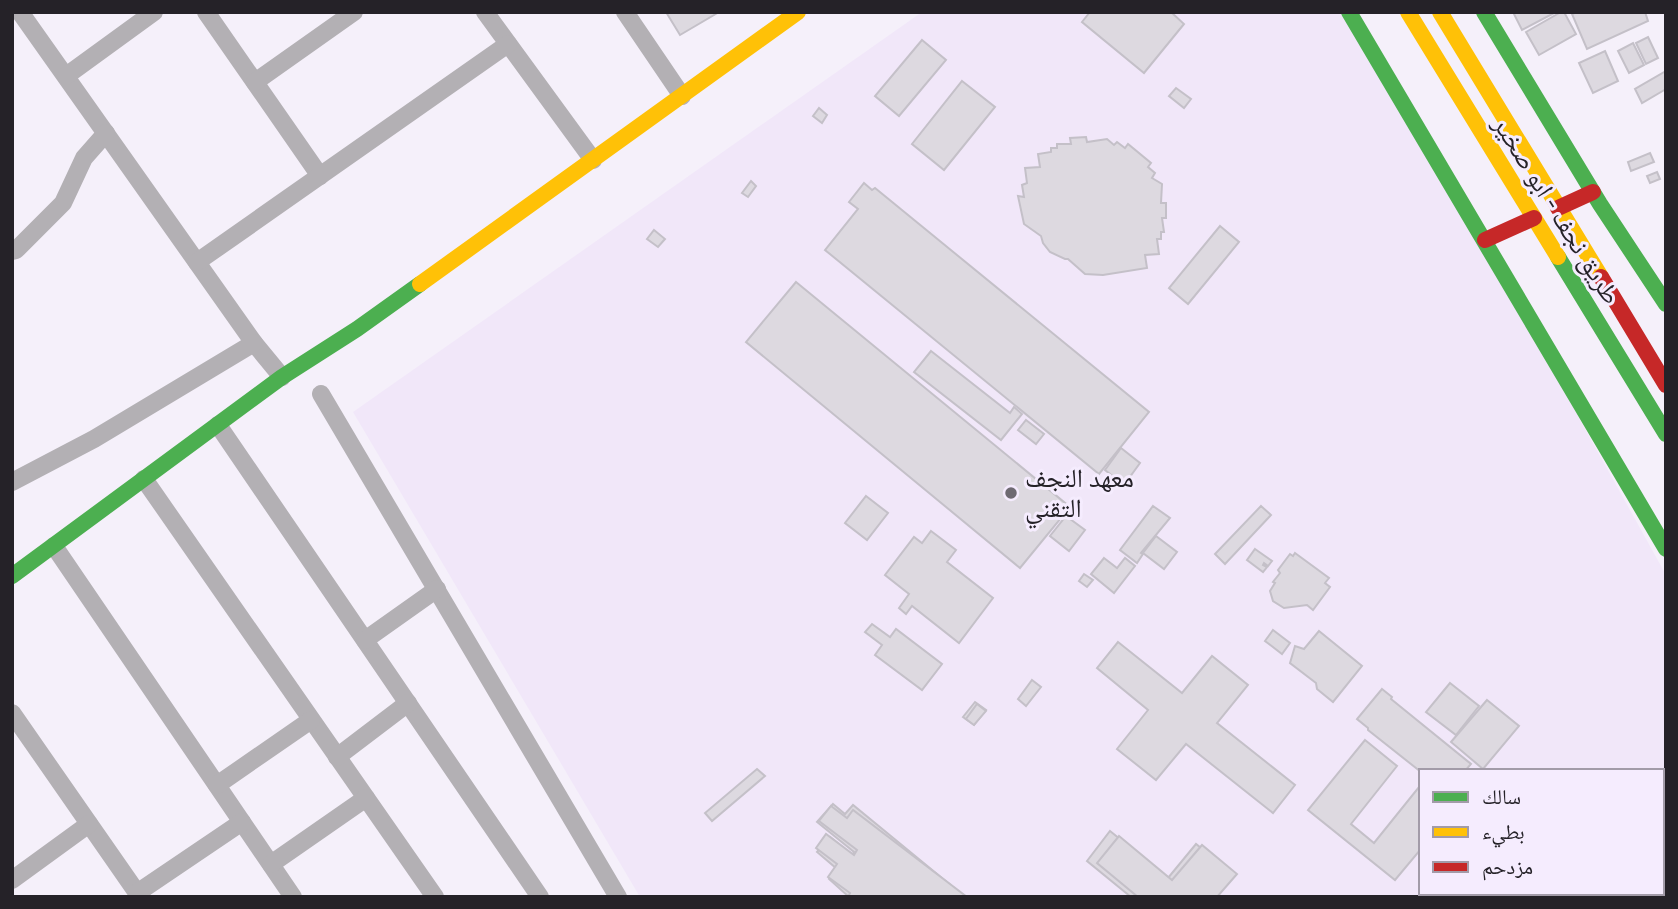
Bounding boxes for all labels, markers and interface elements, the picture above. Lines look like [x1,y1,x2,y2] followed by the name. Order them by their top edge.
[1486,110,1627,310] street label: طريق نجف - ابو صخير
[1025,463,1134,529] place label: معهد النجف التقني
[1003,485,1019,501] marker: معهد النجف التقني
[1419,769,1664,895] legend
[1482,785,1521,809] text: سالك
[1482,820,1525,848] text: بطيء
[1482,855,1533,881] text: مزدحم

